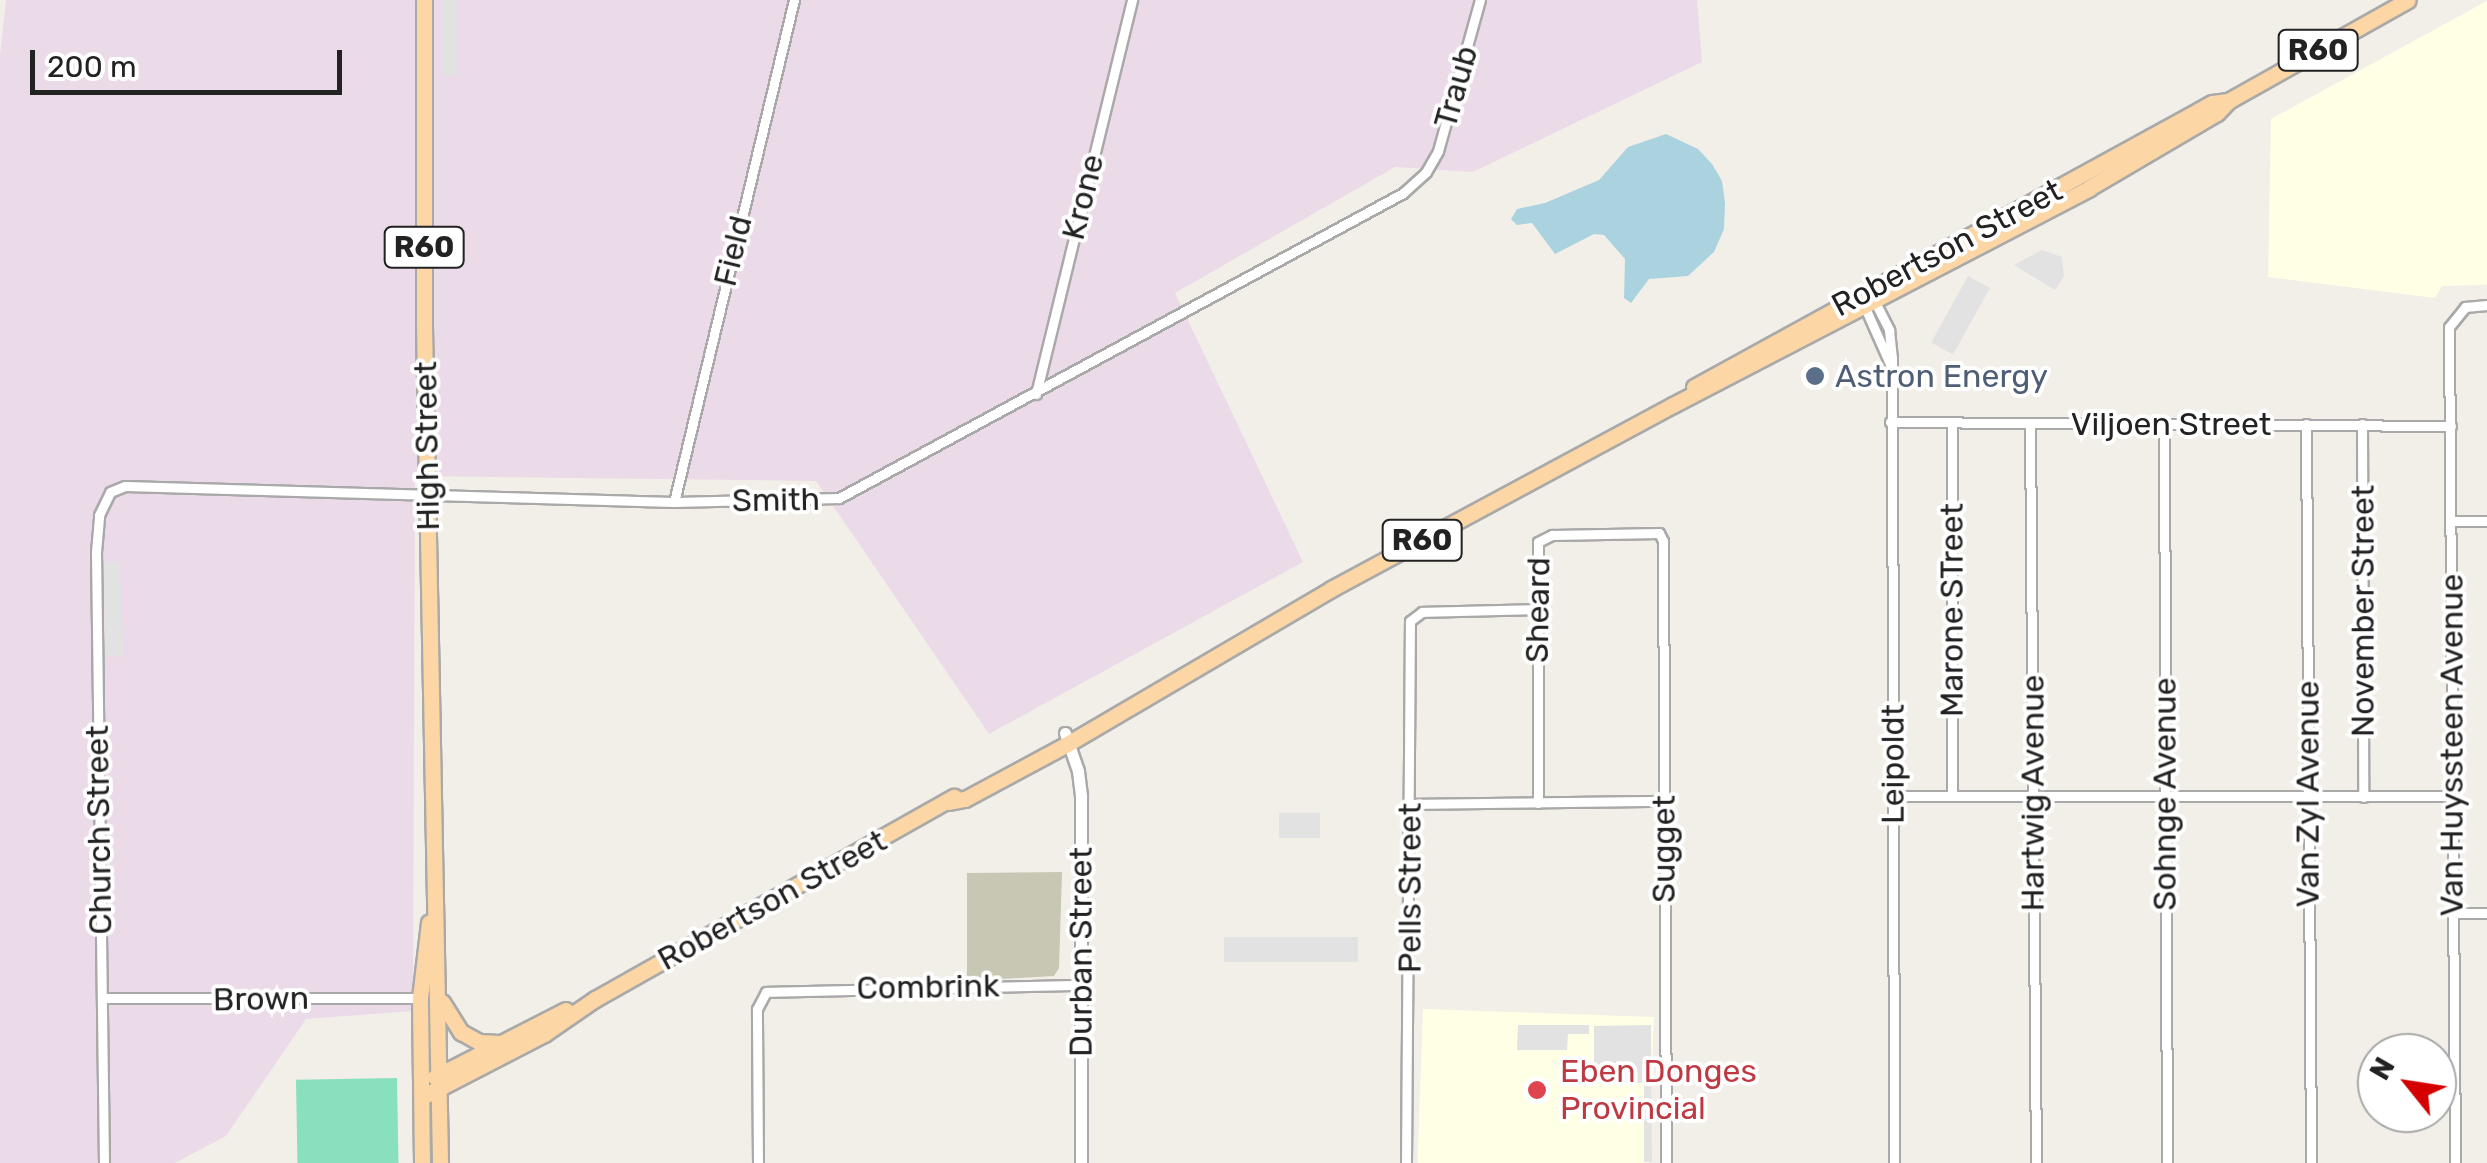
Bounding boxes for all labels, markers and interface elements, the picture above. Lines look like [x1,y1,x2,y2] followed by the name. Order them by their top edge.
[2276,25,2360,75] road number: R60
[35,30,348,92] scale bar
[1426,41,1486,133] street label: Traub
[47,49,137,85] text: 200 m
[1054,150,1112,244] street label: Krone
[1825,171,2069,325] street label: Robertson Street
[706,212,760,290] street label: Field
[382,222,466,272] road number: R60
[1835,357,2048,395] place label: Astron Energy
[406,361,448,531] street label: High Street
[1804,365,1826,387] marker: Astron Energy
[2071,405,2271,443] street label: Viljoen Street
[732,480,820,520] street label: Smith
[2344,485,2382,737] street label: November Street
[1933,503,1971,717] street label: Marone STreet
[1380,515,1464,565] road number: R60
[1518,557,1558,663] street label: Sheard
[2433,573,2471,917] street label: Van Huyssteen Avenue
[2014,674,2052,912] street label: Hartwig Avenue
[2146,677,2184,911] street label: Sohnge Avenue
[2289,680,2327,908] street label: Van Zyl Avenue
[1874,704,1912,824] street label: Leipoldt
[78,725,120,935] street label: Church Street
[1645,795,1683,903] street label: Sugget
[1391,803,1429,973] street label: Pells Street
[651,821,893,979] street label: Robertson Street
[1062,847,1100,1057] street label: Durban Street
[856,967,1000,1007] street label: Combrink
[213,979,309,1019] street label: Brown
[2357,1033,2457,1133] north arrow
[2363,1052,2402,1086] text: N
[1560,1053,1757,1128] place label: Eben Donges Provincial
[1524,1077,1550,1103] marker: Eben Donges Provincial

